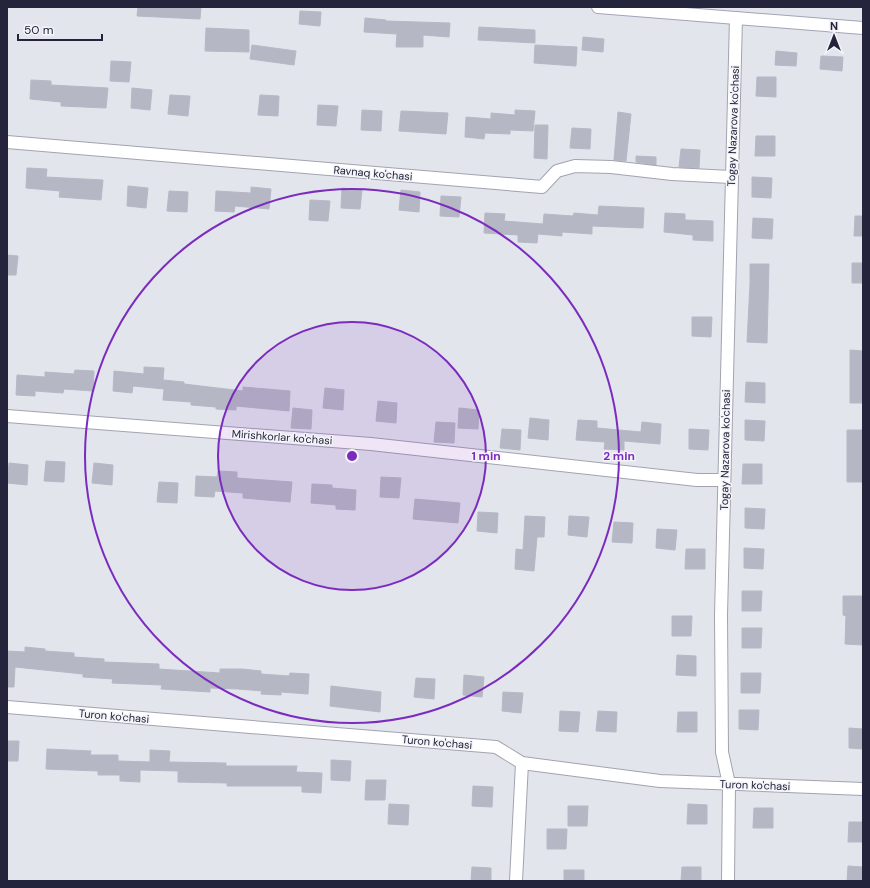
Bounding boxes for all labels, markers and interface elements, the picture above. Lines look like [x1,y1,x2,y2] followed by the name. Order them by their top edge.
[18,16,102,42] scale bar
[814,16,854,56] north arrow
[830,19,838,33] text: N
[24,22,53,38] text: 50 m
[724,65,742,187] street label: Togay Nazarova ko'chasi
[333,163,413,183] street label: Ravnaq ko'chasi
[717,389,733,511] street label: Togay Nazarova ko'chasi
[231,426,333,448] street label: Mirishkorlar ko'chasi
[471,448,501,464] text: 1 min
[603,448,635,464] text: 2 min
[345,449,359,463] centre of rings
[78,706,150,726] street label: Turon ko'chasi
[401,732,473,752] street label: Turon ko'chasi
[719,777,791,793] street label: Turon ko'chasi

